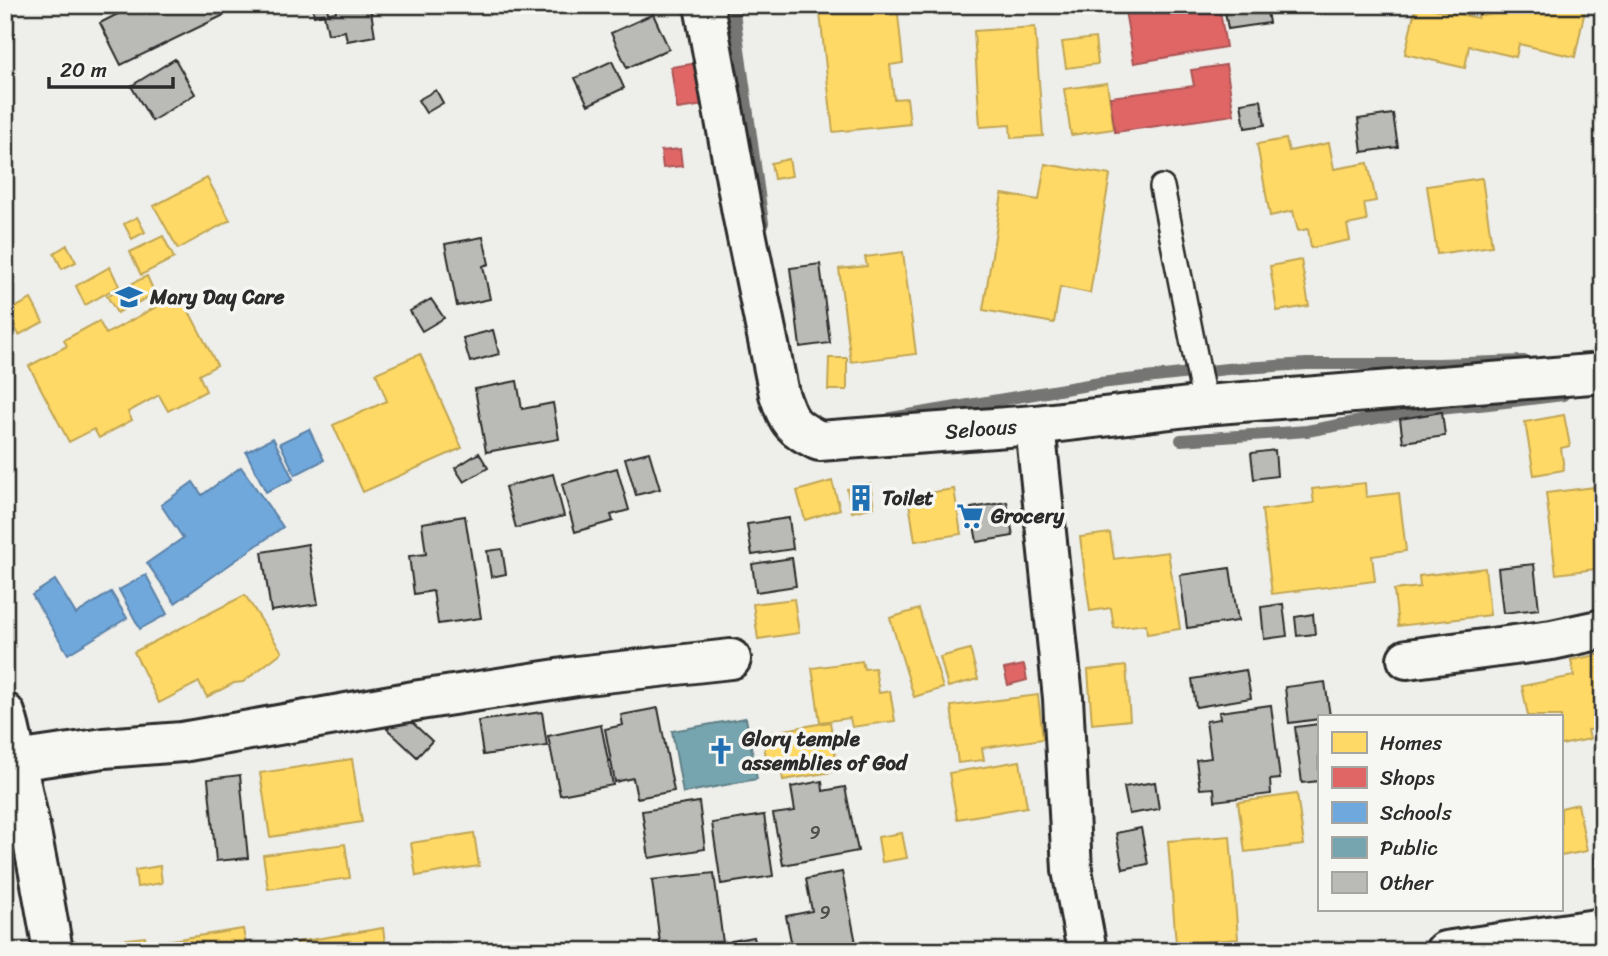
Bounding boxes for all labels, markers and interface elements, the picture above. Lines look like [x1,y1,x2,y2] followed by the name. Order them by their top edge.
[49,46,173,90] scale bar
[60,51,107,89] text: 20 m
[149,278,285,316] place label: Mary Day Care
[114,282,144,312] school or university icon: Mary Day Care
[944,407,1019,451] street label: Seloous
[882,479,934,517] place label: Toilet
[846,483,876,513] building icon: Toilet
[990,497,1065,535] place label: Grocery
[955,501,985,531] supermarket icon: Grocery
[1318,715,1562,911] legend
[741,720,909,782] place label: Glory temple assemblies of God
[1380,724,1442,762] text: Homes
[706,736,736,766] church icon: Glory temple assemblies of God
[1380,759,1435,797] text: Shops
[1380,794,1452,832] text: Schools
[809,817,821,849] house number: 9
[1380,829,1438,867] text: Public
[1380,864,1435,902] text: Other
[819,897,831,929] house number: 9

